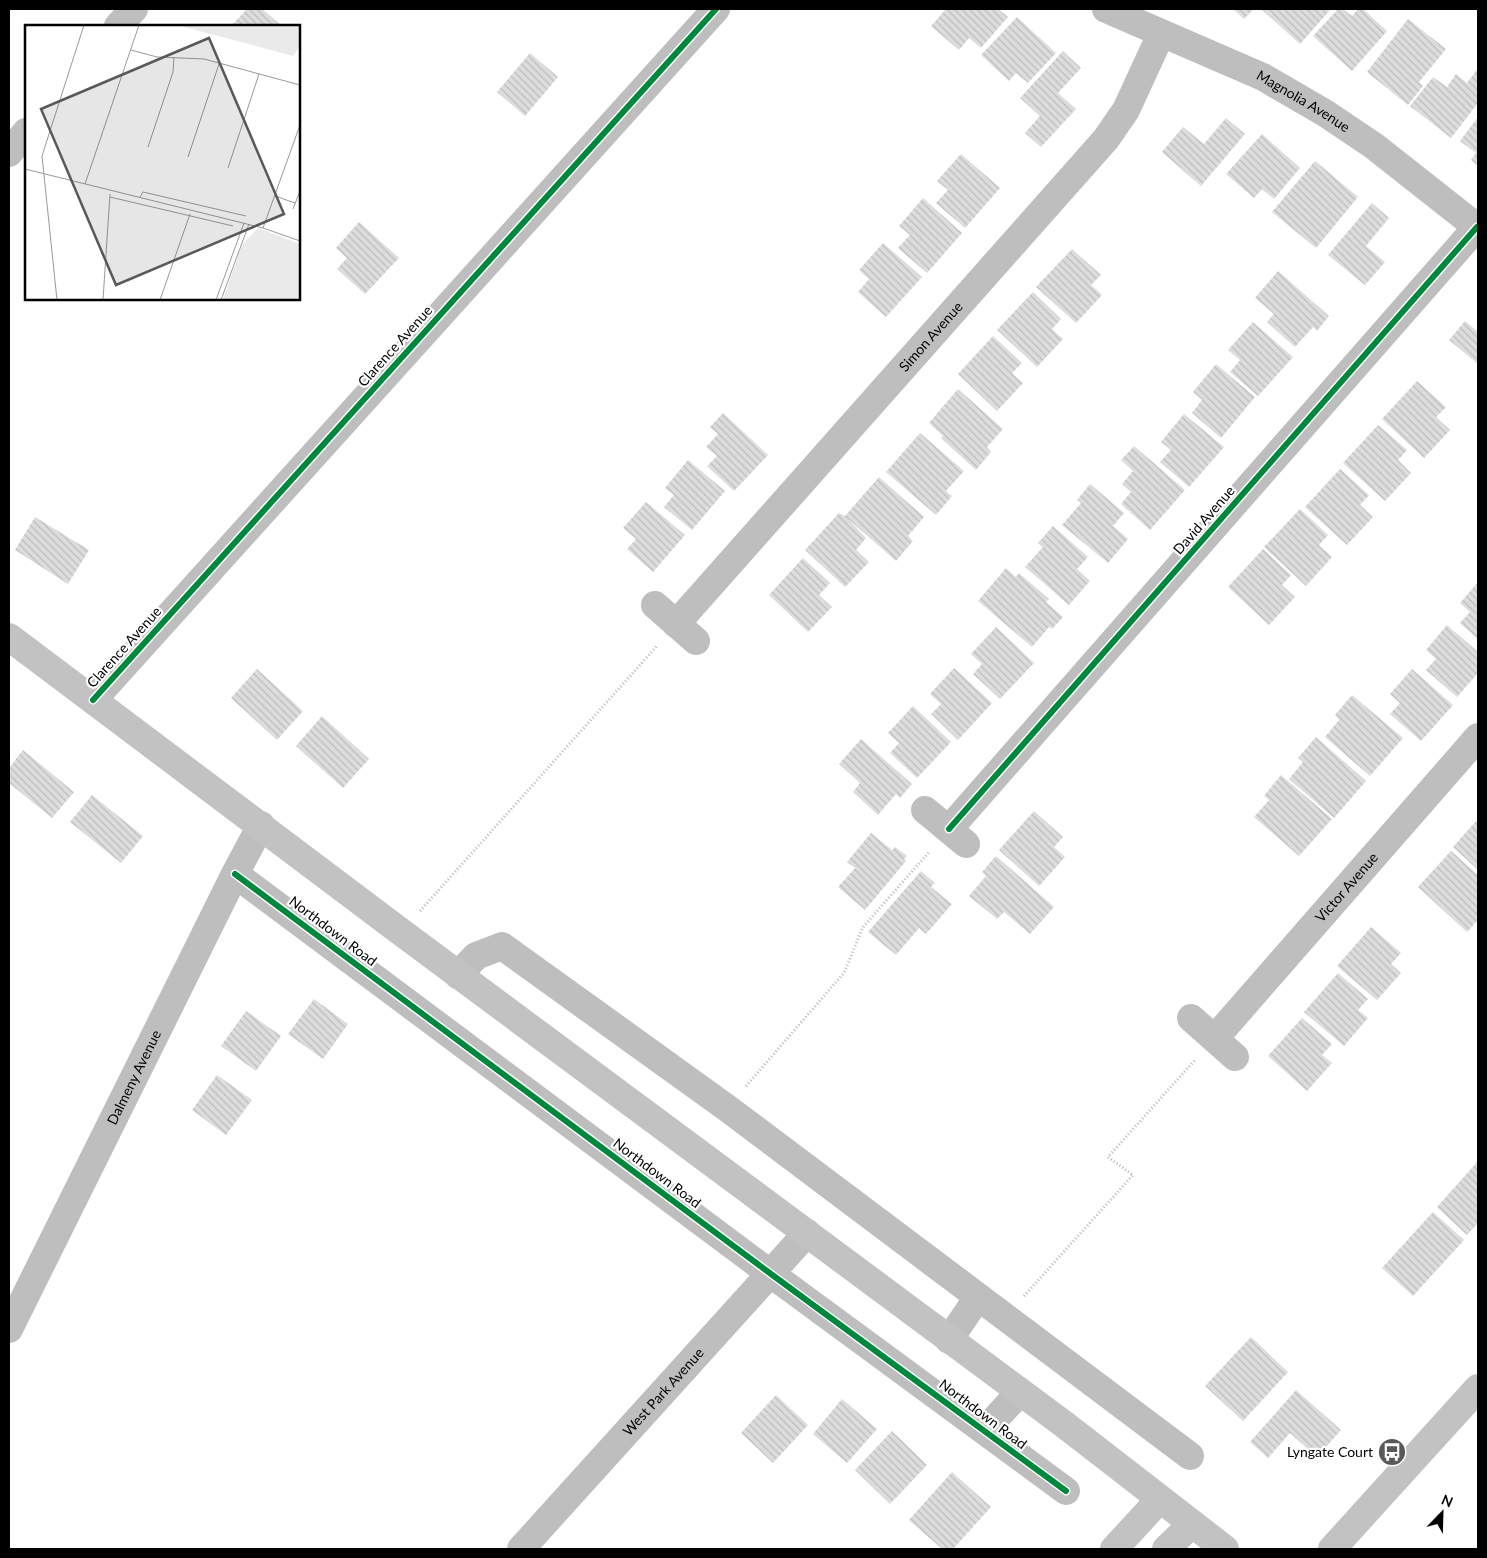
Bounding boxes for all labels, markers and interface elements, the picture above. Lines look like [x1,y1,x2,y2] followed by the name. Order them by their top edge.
[25,25,300,300] inset map
[1254,66,1353,135] street label: Magnolia Avenue
[895,298,966,375] street label: Simon Avenue
[354,302,435,390] street label: Clarence Avenue
[1169,482,1238,557] street label: David Avenue
[83,603,164,691] street label: Clarence Avenue
[1311,849,1381,925] street label: Victor Avenue
[286,892,381,969] street label: Northdown Road
[103,1027,164,1127] street label: Dalmeny Avenue
[610,1134,705,1211] street label: Northdown Road
[619,1344,707,1439] street label: West Park Avenue
[936,1375,1031,1452] street label: Northdown Road
[1377,1437,1407,1467] bus stop icon: Lyngate Court
[1287,1443,1373,1460] place label: Lyngate Court
[1417,1488,1467,1538] north arrow
[1439,1491,1456,1511] text: N

